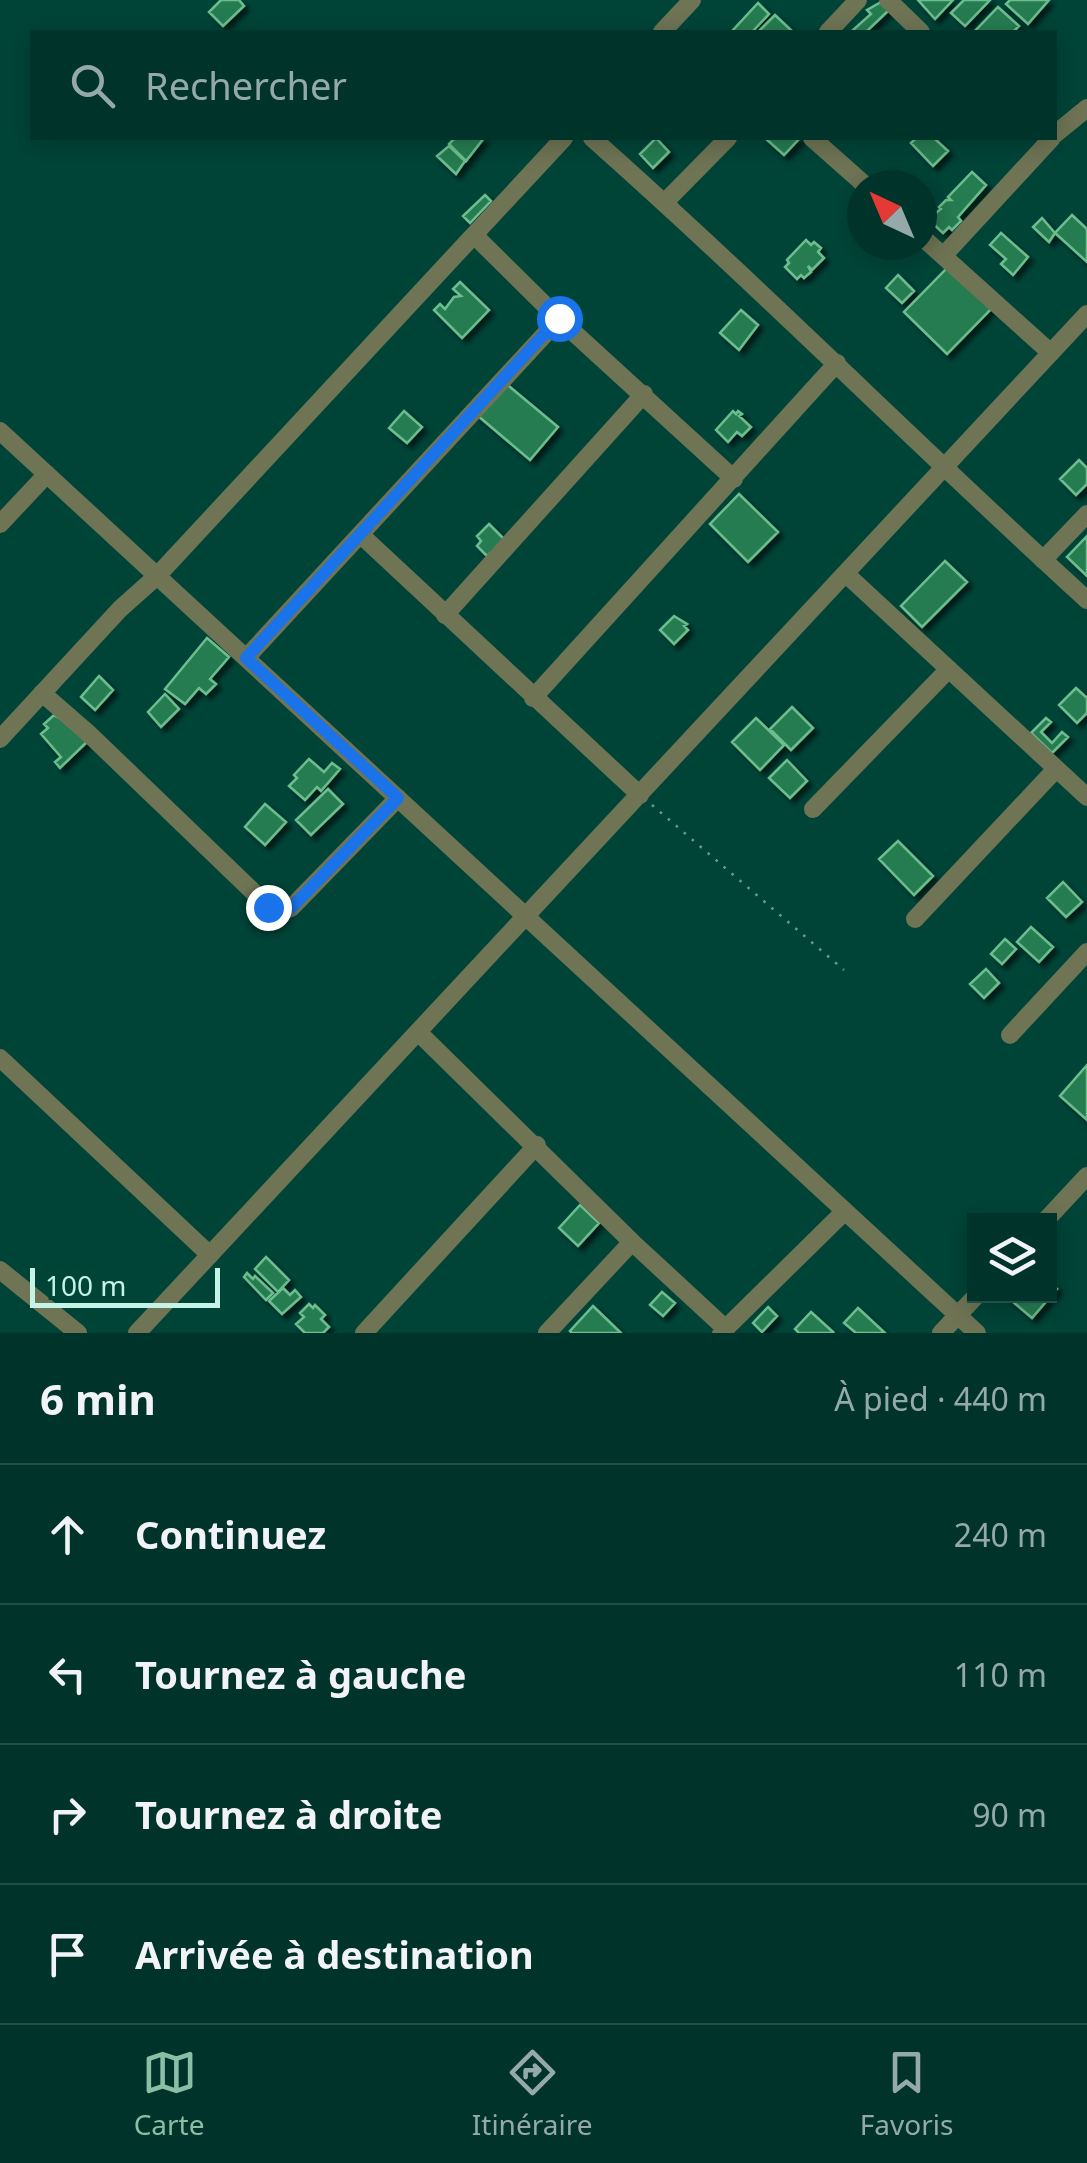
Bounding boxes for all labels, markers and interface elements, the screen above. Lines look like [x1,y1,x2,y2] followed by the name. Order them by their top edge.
[30,30,1057,140] search box
[65,58,120,113] icon: search
[145,59,347,111] text: Rechercher
[847,170,937,260] north arrow
[537,296,583,342] route start
[246,885,292,931] route end
[967,1213,1057,1303] map controls
[967,1213,1057,1303] button: layers
[30,1263,220,1308] scale bar
[45,1266,127,1304] text: 100 m
[40,1370,156,1427] text: 6 min
[834,1377,1047,1420] text: À pied · 440 m
[40,1507,95,1562] icon: ahead
[135,1508,326,1560] text: Continuez
[954,1513,1047,1556] text: 240 m
[40,1647,95,1702] icon: left
[135,1648,466,1700] text: Tournez à gauche
[954,1653,1047,1696] text: 110 m
[40,1787,95,1842] icon: right
[135,1788,443,1840] text: Tournez à droite
[972,1793,1047,1836] text: 90 m
[40,1927,95,1982] icon: arrive
[135,1928,534,1980] text: Arrivée à destination
[134,2045,205,2143] tab: Carte
[472,2045,592,2143] tab: Itinéraire
[860,2045,953,2143] tab: Favoris

